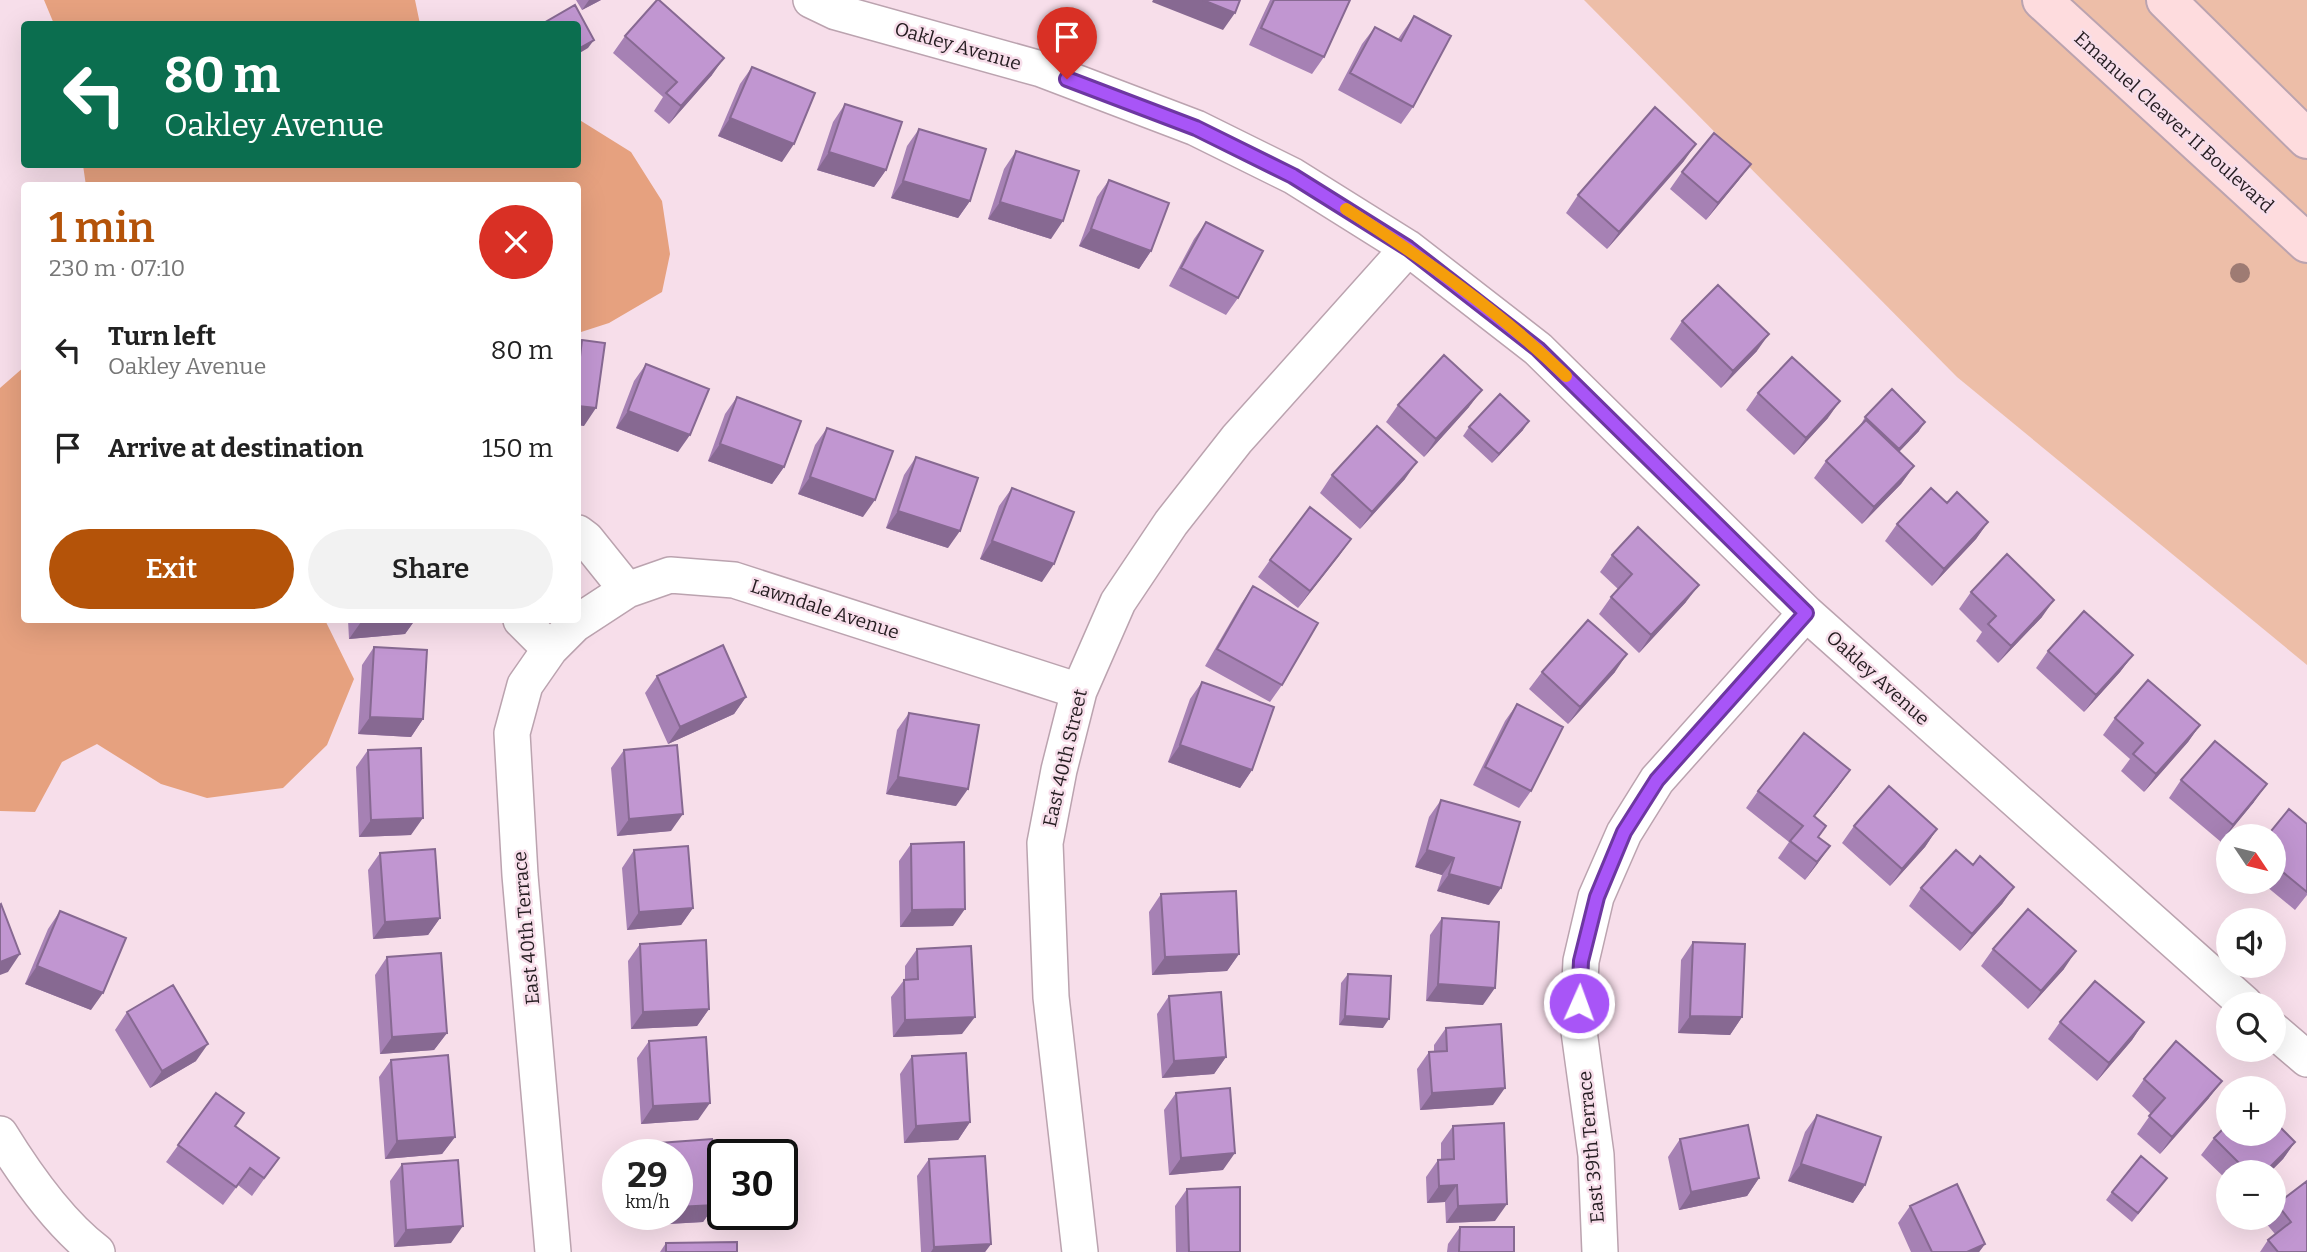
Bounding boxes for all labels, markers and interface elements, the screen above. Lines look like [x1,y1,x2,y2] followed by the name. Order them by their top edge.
[1037,7,1097,79] pin
[892,17,1024,75] street label: Oakley Avenue
[1048,18,1086,56] icon: arrive
[2070,26,2278,218] street label: Emanuel Cleaver II Boulevard
[164,46,280,105] text: 80 m
[49,49,140,140] icon: left
[164,106,384,144] text: Oakley Avenue
[49,203,155,253] text: 1 min
[479,205,553,279] button: close
[49,254,185,282] text: 230 m · 07:10
[108,321,216,352] text: Turn left
[49,331,87,369] icon: left
[491,335,553,366] text: 80 m
[108,352,266,380] text: Oakley Avenue
[49,429,87,467] icon: arrive
[108,433,363,464] text: Arrive at destination
[482,433,553,464] text: 150 m
[49,529,294,609] button: Exit
[308,529,553,609] button: Share
[748,574,902,644] street label: Lawndale Avenue
[1822,626,1934,730] street label: Oakley Avenue
[1038,687,1092,829] street label: East 40th Street
[2216,824,2286,894] north arrow
[2216,824,2286,1230] map controls
[508,850,544,1006] street label: East 40th Terrace
[2216,908,2286,978] button: sound
[1542,966,1616,1040] position arrow
[2216,992,2286,1062] button: search
[1573,1070,1609,1224] street label: East 39th Terrace
[2216,1076,2286,1146] button: +
[707,1139,798,1230] speed limit sign: 30
[627,1154,668,1196] text: 29
[2216,1160,2286,1230] button: −
[625,1191,670,1213] text: km/h

